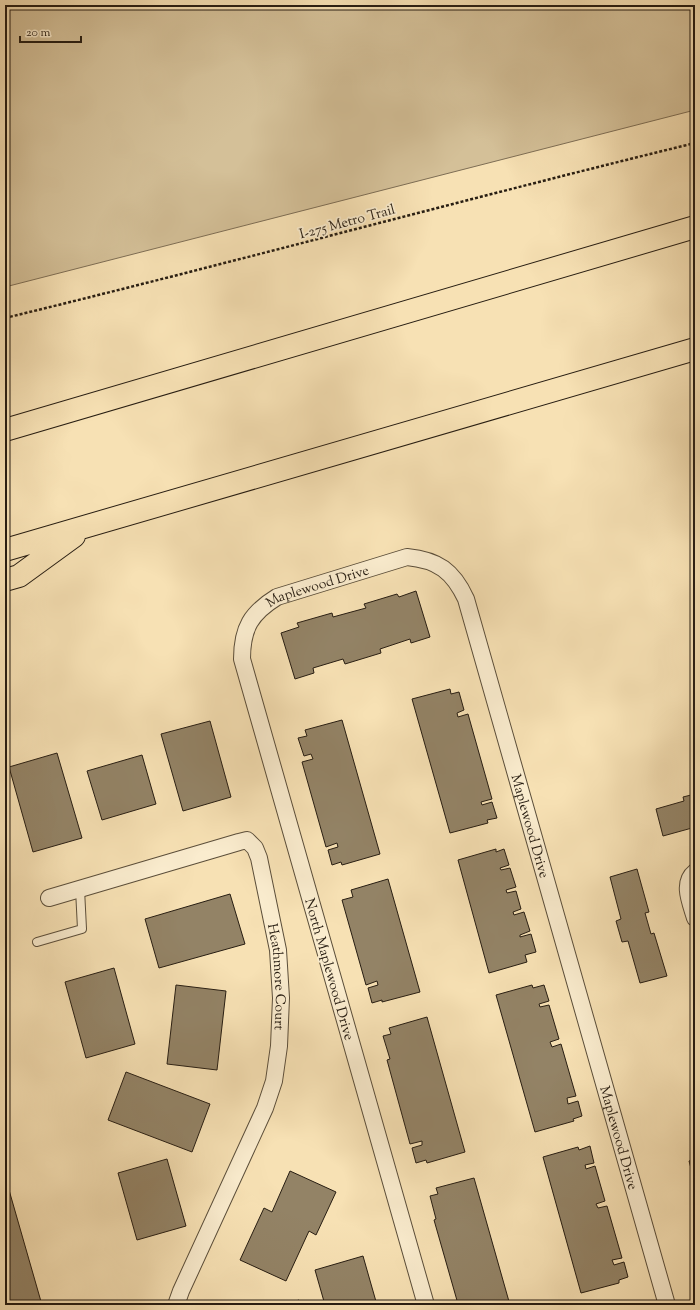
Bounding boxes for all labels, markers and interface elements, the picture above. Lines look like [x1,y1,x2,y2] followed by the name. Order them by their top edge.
[20,18,81,44] scale bar
[26,24,51,42] text: 20 m
[297,200,398,245] street label: I-275 Metro Trail
[263,561,372,613] street label: Maplewood Drive
[504,772,553,881] street label: Maplewood Drive
[298,896,358,1043] street label: North Maplewood Drive
[261,922,289,1031] street label: Heathmore Court
[593,1084,642,1192] street label: Maplewood Drive

